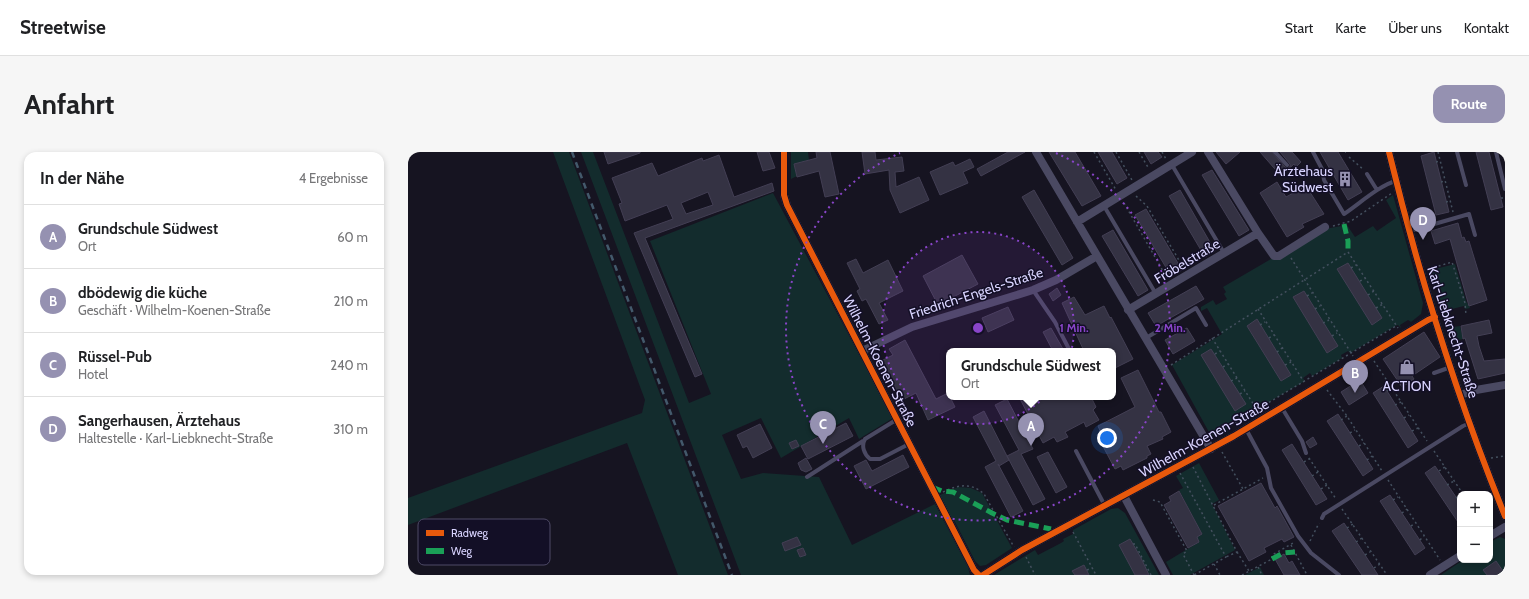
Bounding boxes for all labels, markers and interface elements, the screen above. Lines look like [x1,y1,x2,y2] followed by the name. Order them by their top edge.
[20,16,106,39] text: Streetwise
[1285,19,1313,37] text: Start
[1335,19,1366,37] text: Karte
[1388,19,1442,37] text: Über uns
[1464,19,1509,37] text: Kontakt
[1433,85,1505,123] button: Route
[24,87,114,121] text: Anfahrt
[1274,162,1333,196] place label: Ärztehaus Südwest
[40,168,124,188] text: In der Nähe
[299,170,368,186] text: 4 Ergebnisse
[1336,170,1354,188] building icon: Ärztehaus Südwest
[1410,207,1436,240] pin: D
[78,220,218,238] text: Grundschule Südwest
[49,229,57,245] text: A
[337,229,368,245] text: 60 m
[1151,234,1223,288] street label: Fröbelstraße
[78,238,96,254] text: Ort
[907,263,1045,323] street label: Friedrich-Engels-Straße
[1423,264,1483,400] street label: Karl-Liebknecht-Straße
[78,284,207,302] text: dbödewig die küche
[839,292,921,430] street label: Wilhelm-Koenen-Straße
[49,293,57,309] text: B
[334,293,368,309] text: 210 m
[78,302,271,318] text: Geschäft · Wilhelm-Koenen-Straße
[1059,320,1089,335] text: 1 Min.
[1154,320,1186,335] text: 2 Min.
[971,321,985,335] centre of rings
[78,348,152,366] text: Rüssel-Pub
[946,348,1116,400] popup
[49,357,57,373] text: C
[330,357,368,373] text: 240 m
[961,357,1101,375] text: Grundschule Südwest
[1398,358,1416,376] shop icon: ACTION
[1342,360,1368,393] pin: B
[78,366,108,382] text: Hotel
[961,375,979,391] text: Ort
[1383,377,1431,395] place label: ACTION
[1136,395,1272,481] street label: Wilhelm-Koenen-Straße
[810,411,836,444] pin: C
[78,412,240,430] text: Sangerhausen, Ärztehaus
[1018,413,1044,446] pin: A
[48,421,58,437] text: D
[333,421,368,437] text: 310 m
[1097,428,1117,448] your location
[78,430,273,446] text: Haltestelle · Karl-Liebknecht-Straße
[1457,491,1493,563] map controls
[1457,491,1493,527] button: +
[418,519,550,565] legend
[451,526,489,540] text: Radweg
[1457,527,1493,563] button: −
[451,544,473,558] text: Weg

